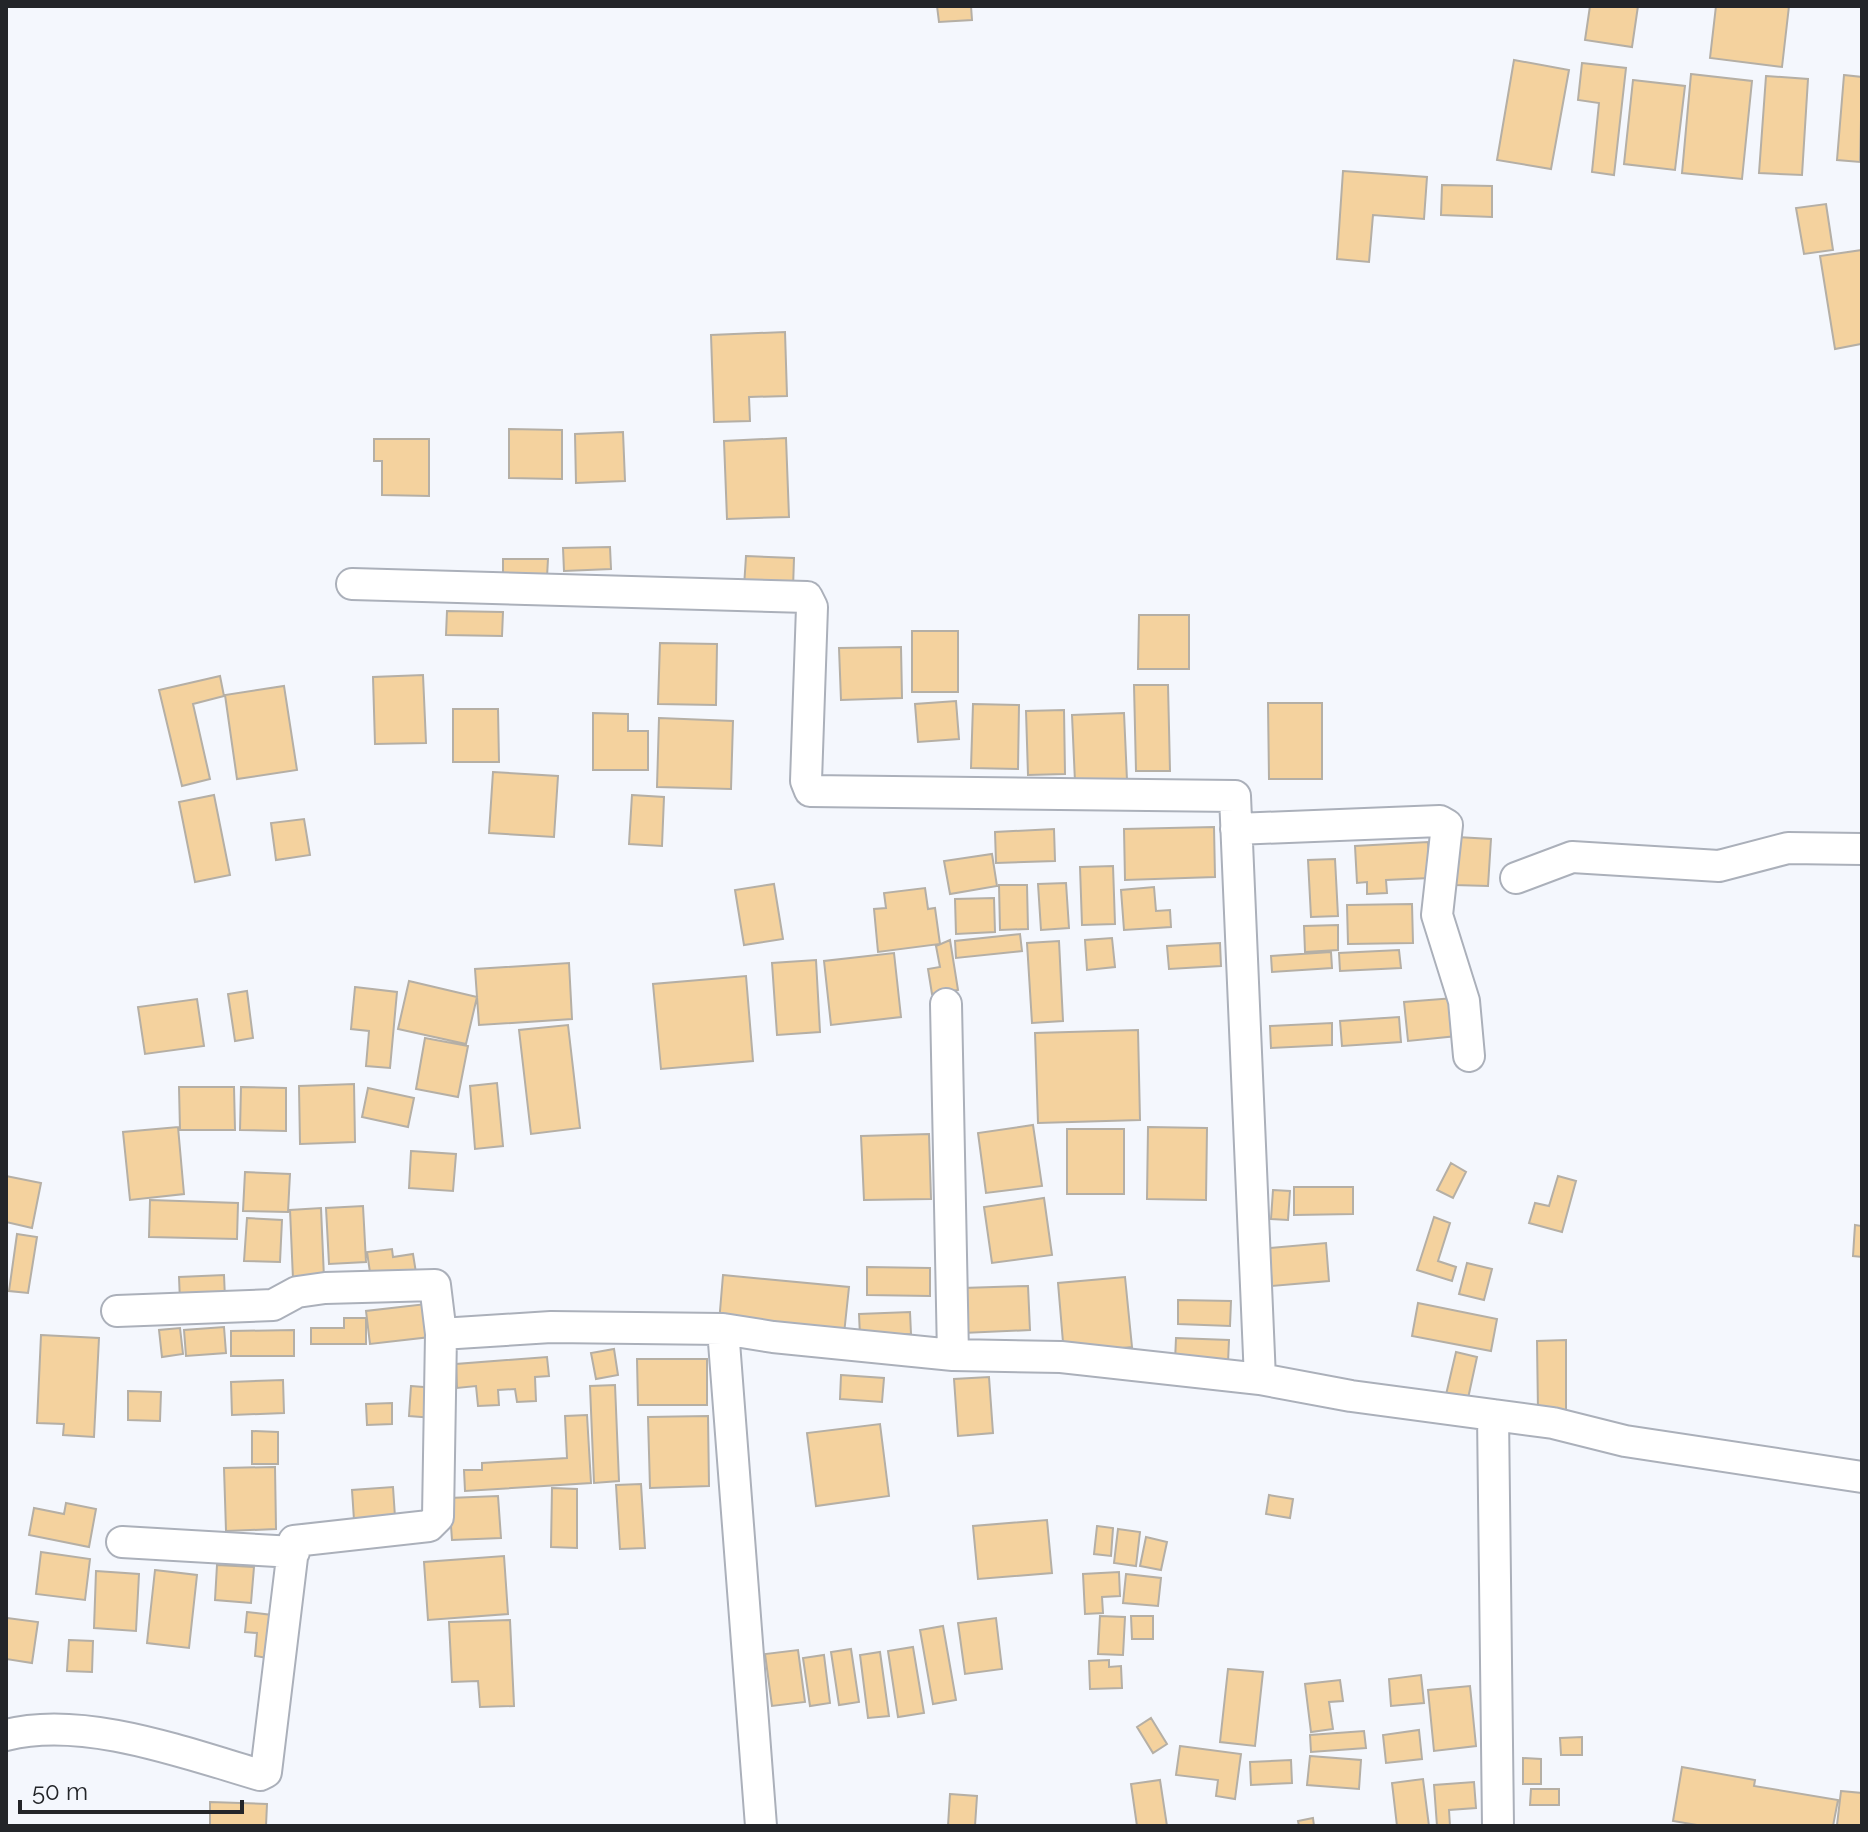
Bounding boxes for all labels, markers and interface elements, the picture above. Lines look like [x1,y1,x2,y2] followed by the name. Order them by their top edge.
[20,1764,242,1814] scale bar
[32,1777,88,1806] text: 50 m

